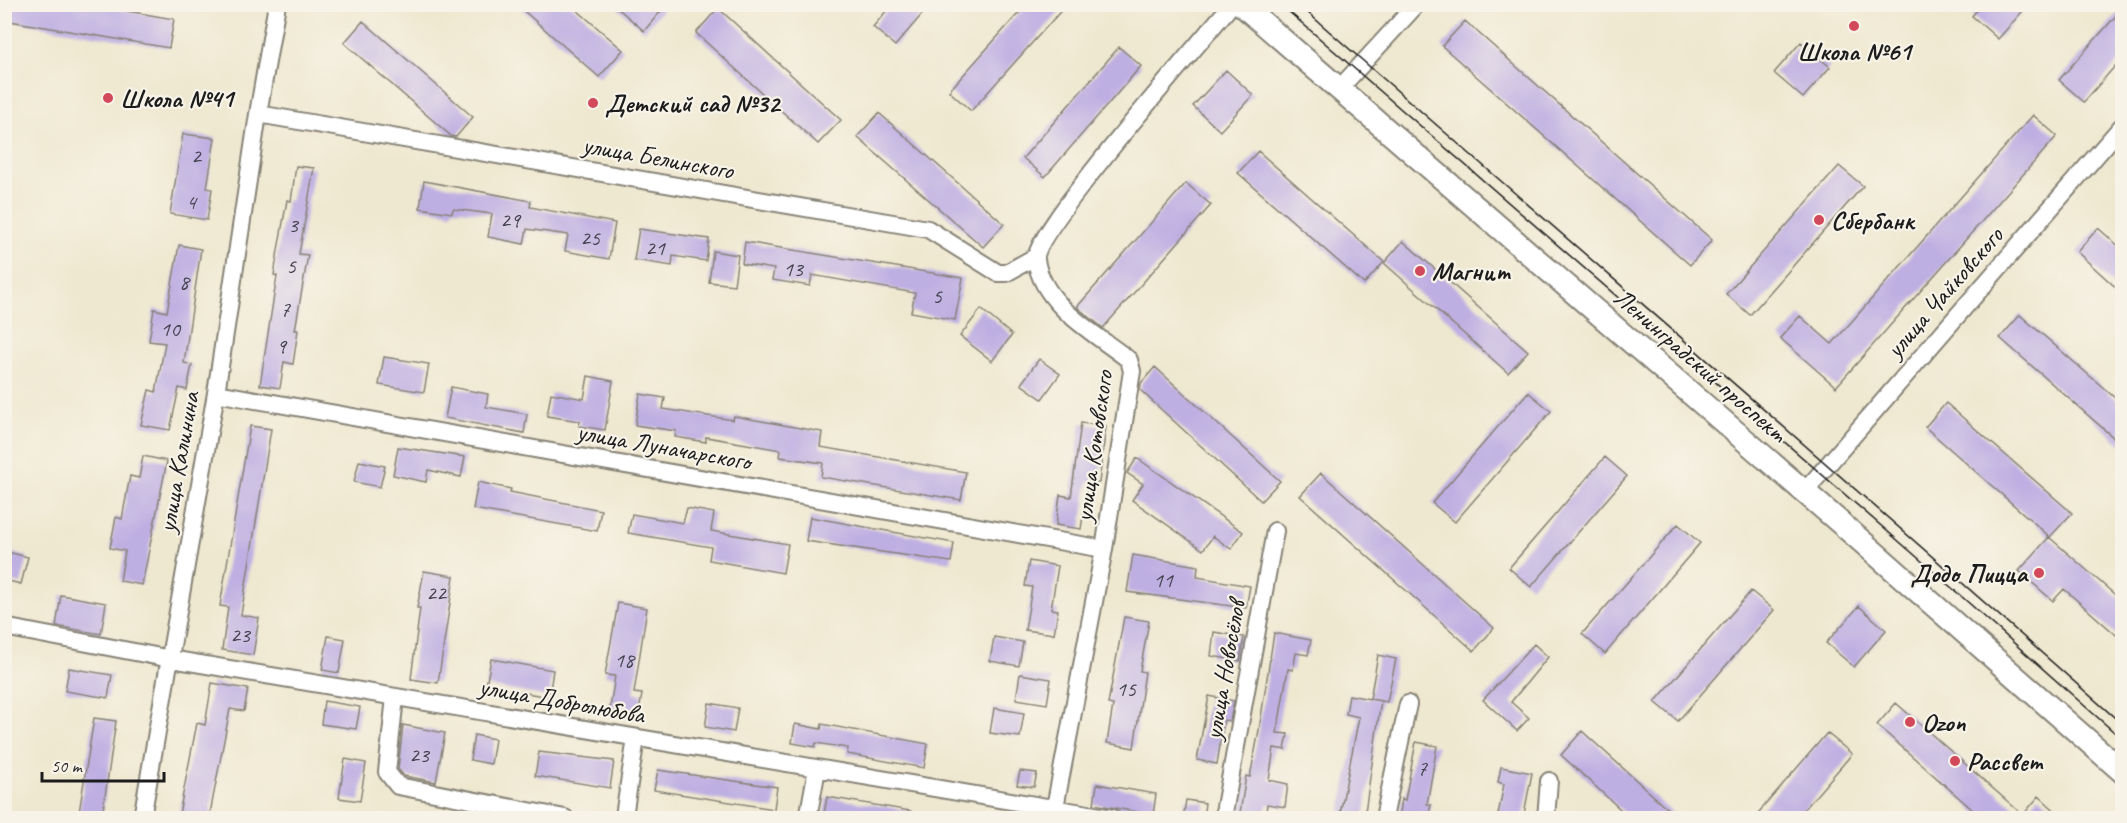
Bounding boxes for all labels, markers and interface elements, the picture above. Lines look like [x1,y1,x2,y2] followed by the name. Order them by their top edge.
[1847,19,1861,33] marker: Школа №61
[1797,35,1914,68] place label: Школа №61
[120,82,236,115] place label: Школа №41
[605,87,782,120] place label: Детский сад №32
[101,91,115,105] marker: Школа №41
[586,96,600,110] marker: Детский сад №32
[578,128,738,187] street label: улица Белинского
[191,142,203,170] house number: 2
[186,188,198,216] house number: 4
[1831,204,1916,237] place label: Сбербанк
[500,206,522,234] house number: 29
[288,211,300,239] house number: 3
[1812,213,1826,227] marker: Сбербанк
[1877,219,2012,366] street label: улица Чайковского
[580,224,601,252] house number: 25
[645,234,666,262] house number: 21
[286,252,297,280] house number: 5
[783,255,805,283] house number: 13
[1432,255,1512,288] place label: Магнит
[1413,264,1427,278] marker: Магнит
[179,268,191,296] house number: 8
[1607,281,1795,451] street label: Ленинградский проспект
[932,282,943,310] house number: 5
[280,295,291,323] house number: 7
[160,315,182,343] house number: 10
[276,332,288,360] house number: 9
[1066,367,1121,526] street label: улица Котовского
[150,388,207,537] street label: улица Калинина
[572,415,756,479] street label: улица Луначарского
[1911,557,2029,590] place label: Додо Пицца
[1153,566,1174,594] house number: 11
[2032,566,2046,580] marker: Додо Пицца
[426,579,448,607] house number: 22
[1196,594,1254,744] street label: улица Новосёлов
[230,621,252,649] house number: 23
[614,646,636,674] house number: 18
[475,669,649,732] street label: улица Добролюбова
[1116,675,1137,703] house number: 15
[1922,706,1967,739] place label: Ozon
[1903,715,1917,729] marker: Ozon
[409,741,431,769] house number: 23
[42,745,164,783] scale bar
[1967,745,2044,778] place label: Рассвет
[1417,754,1428,782] house number: 7
[1948,754,1962,768] marker: Рассвет
[51,755,84,777] text: 50 m

